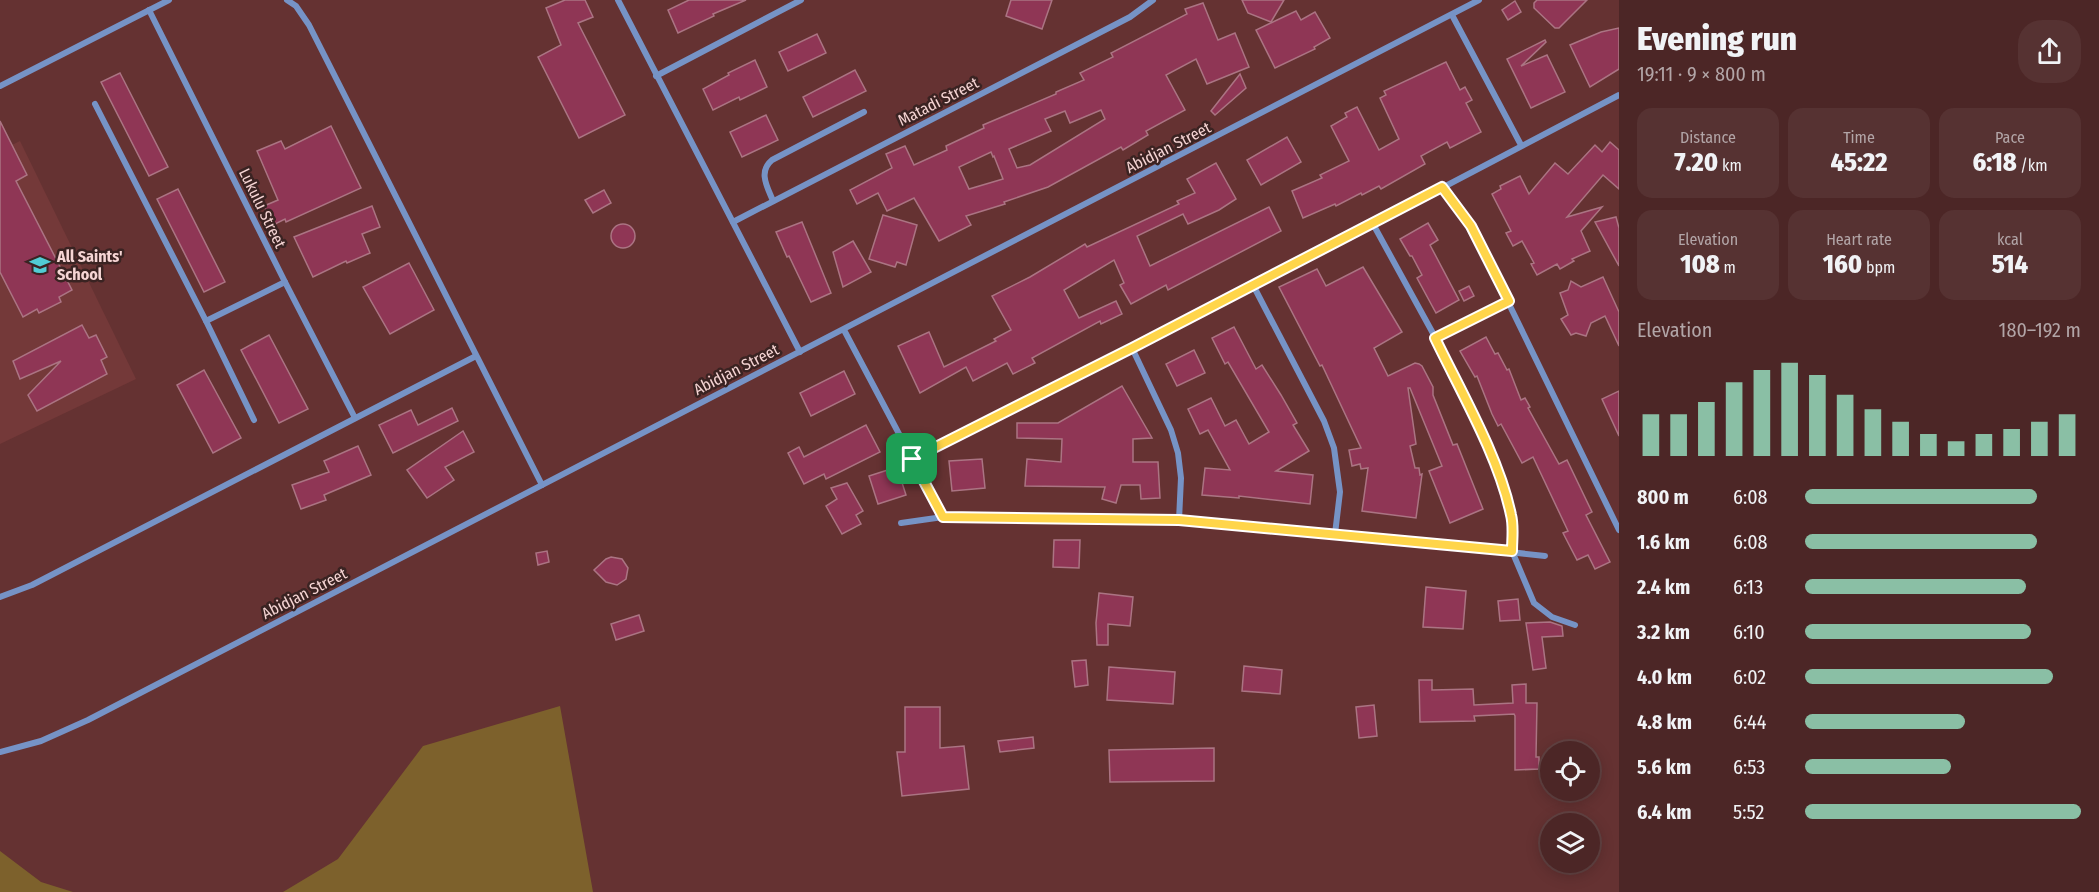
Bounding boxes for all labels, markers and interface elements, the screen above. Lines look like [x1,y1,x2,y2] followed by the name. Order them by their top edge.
[1637,19,1797,59] text: Evening run
[2018,20,2081,83] button: share
[1637,62,1766,86] text: 19:11 · 9 × 800 m
[895,73,982,130] street label: Matadi Street
[1123,118,1215,177] street label: Abidjan Street
[1680,128,1736,147] text: Distance
[1843,128,1875,147] text: Time
[1995,128,2025,147] text: Pace
[1674,147,1718,178] text: 7.20
[1831,147,1887,178] text: 45:22
[1972,147,2017,178] text: 6:18
[1718,156,1742,175] text: km
[2017,156,2048,175] text: /km
[235,165,290,252] street label: Lukulu Street
[1678,230,1738,249] text: Elevation
[1826,230,1892,249] text: Heart rate
[1997,230,2023,249] text: kcal
[56,247,123,284] place label: All Saints' School
[1680,249,1720,280] text: 108
[1823,249,1862,280] text: 160
[1992,249,2028,280] text: 514
[28,253,52,277] school or university icon: All Saints' School
[1720,258,1736,277] text: m
[1862,258,1895,277] text: bpm
[1637,318,1712,342] text: Elevation
[1999,318,2081,342] text: 180–192 m
[691,340,783,399] street label: Abidjan Street
[886,433,937,484] pin
[895,442,928,475] icon: arrive
[1637,485,1689,509] text: 800 m
[1733,485,1768,509] text: 6:08
[1637,530,1690,554] text: 1.6 km
[1733,530,1768,554] text: 6:08
[259,564,351,623] street label: Abidjan Street
[1637,575,1690,599] text: 2.4 km
[1733,575,1763,599] text: 6:13
[1637,620,1690,644] text: 3.2 km
[1733,620,1765,644] text: 6:10
[1637,665,1692,689] text: 4.0 km
[1733,665,1766,689] text: 6:02
[1637,710,1692,734] text: 4.8 km
[1733,710,1766,734] text: 6:44
[1540,741,1600,873] map controls
[1540,741,1600,801] button: locate
[1637,755,1691,779] text: 5.6 km
[1733,755,1765,779] text: 6:53
[1637,800,1691,824] text: 6.4 km
[1733,800,1764,824] text: 5:52
[1540,813,1600,873] button: layers

